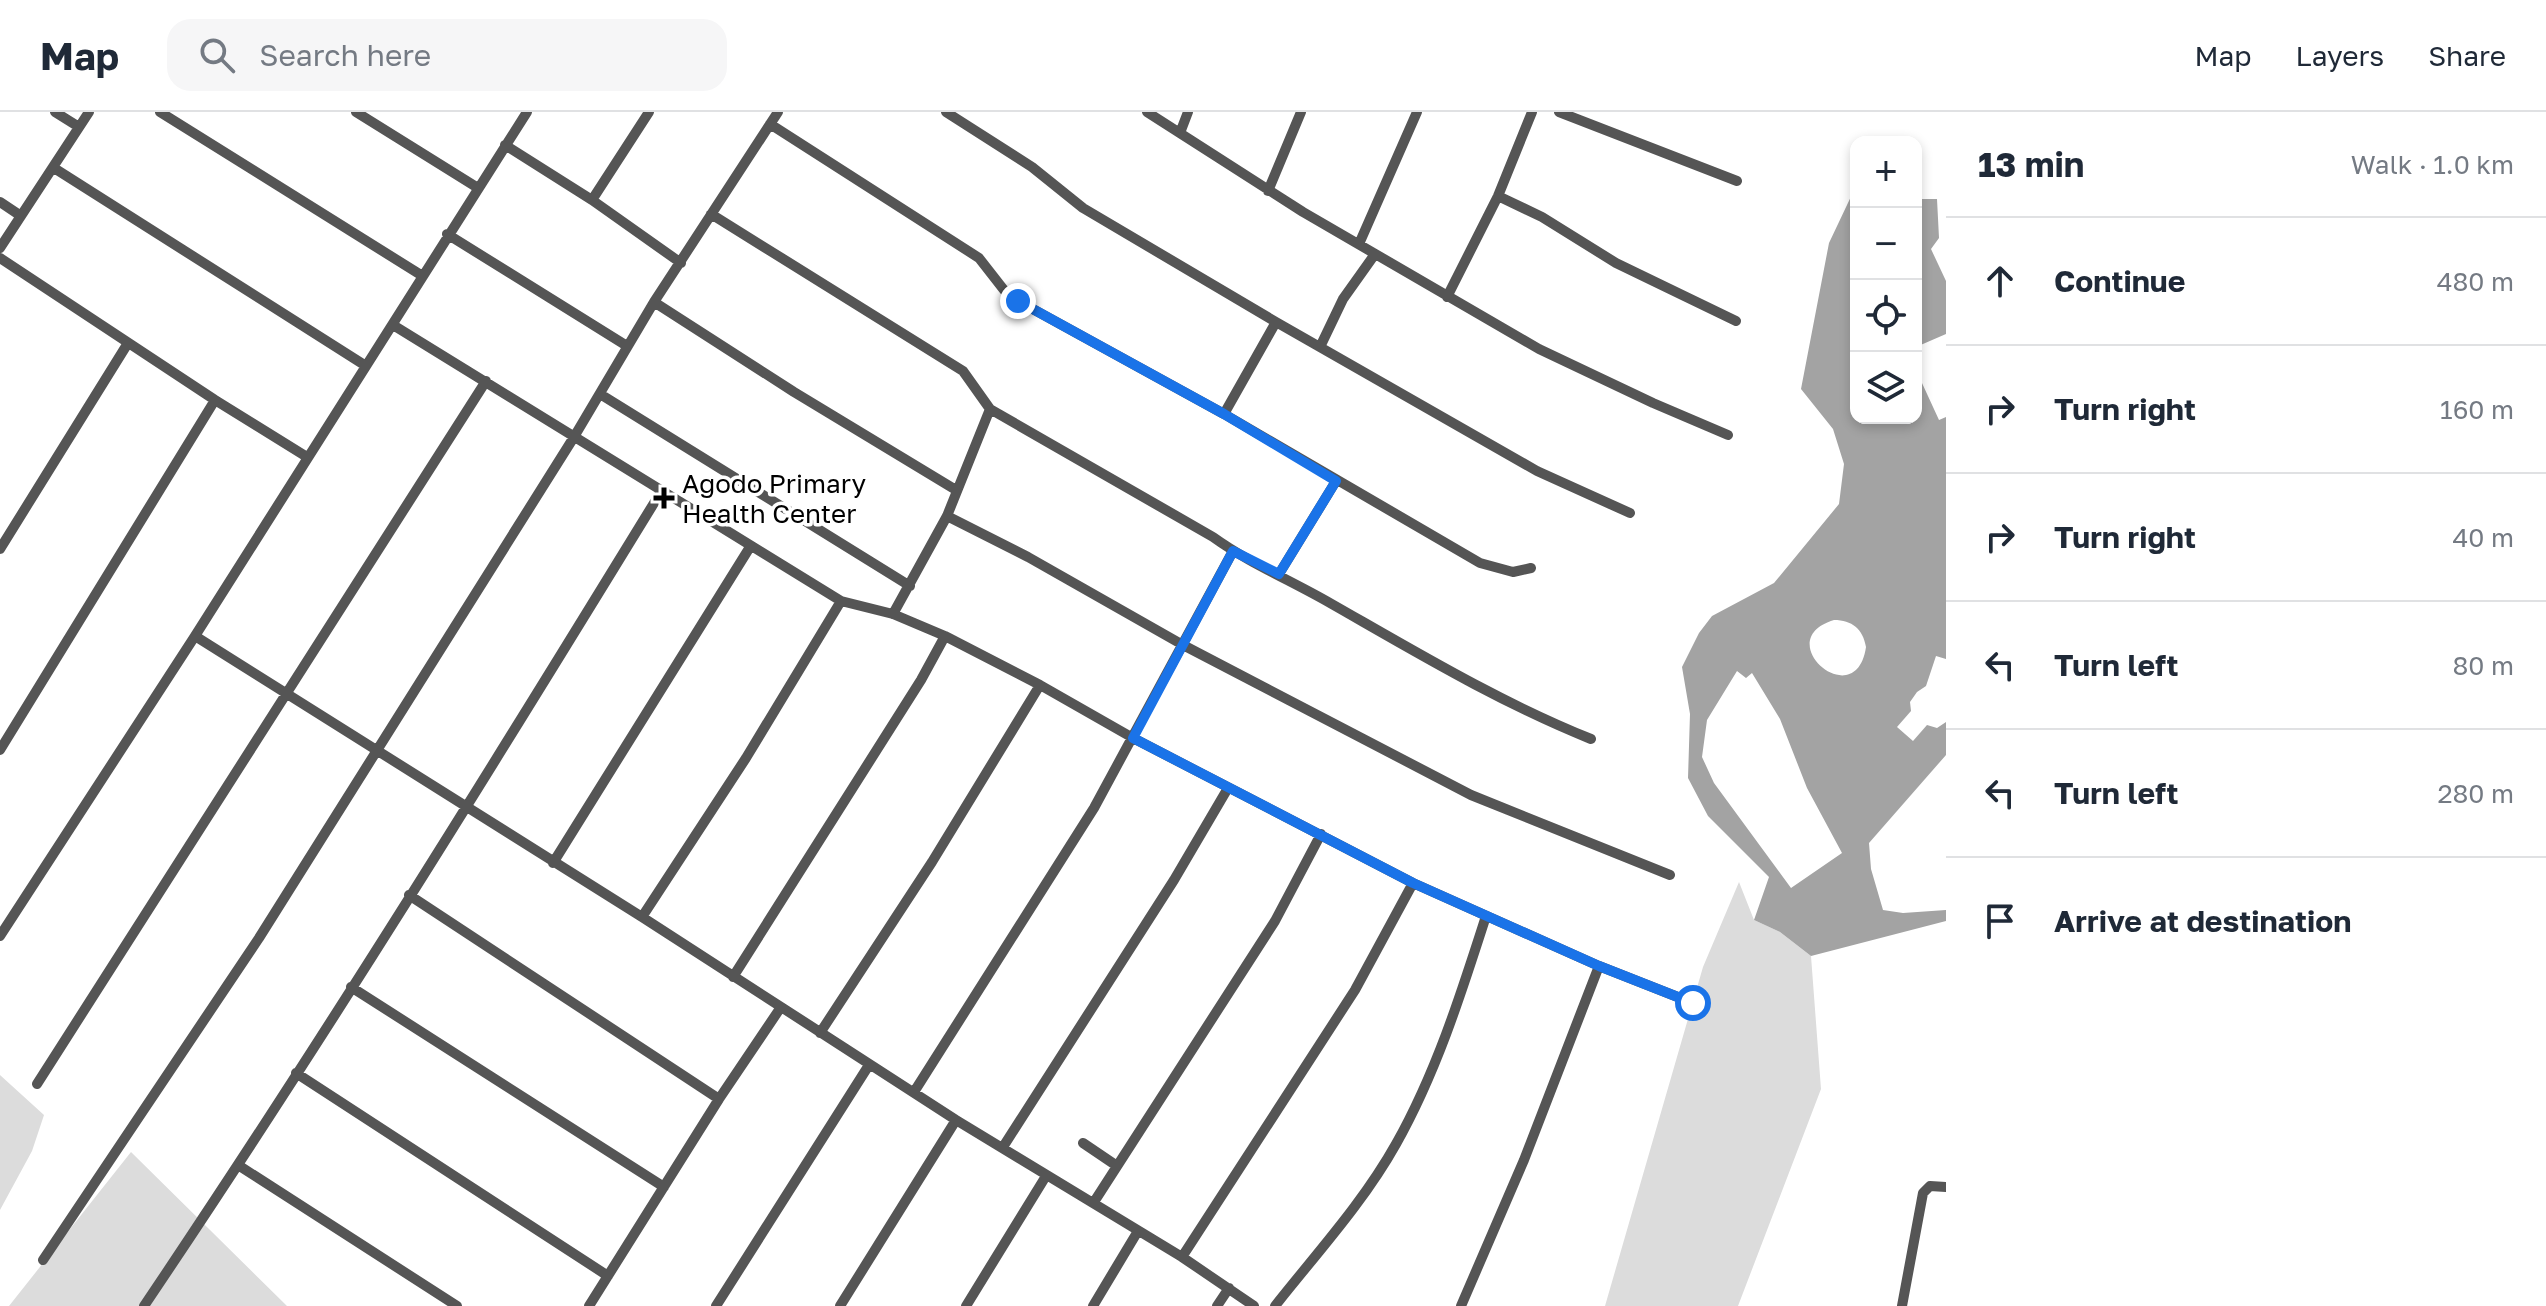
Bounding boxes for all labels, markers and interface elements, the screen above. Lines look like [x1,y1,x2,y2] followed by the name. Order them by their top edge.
[167,19,727,91] search box
[40,33,119,78] text: Map
[195,33,239,77] icon: search
[259,37,431,73] text: Search here
[2194,39,2252,72] text: Map
[2296,39,2384,72] text: Layers
[2428,39,2506,72] text: Share
[1850,136,1922,424] map controls
[1850,136,1922,208] button: +
[1978,144,2084,184] text: 13 min
[2351,149,2514,180] text: Walk · 1.0 km
[1850,208,1922,280] button: −
[1978,259,2022,303] icon: ahead
[2054,263,2185,299] text: Continue
[2437,266,2514,297] text: 480 m
[1850,280,1922,352] button: locate
[1000,283,1036,319] route end
[1850,352,1922,424] button: layers
[1978,387,2022,431] icon: right
[2054,391,2196,427] text: Turn right
[2440,394,2514,425] text: 160 m
[682,468,867,529] place label: Agodo Primary Health Center
[653,487,675,509] marker: Agodo Primary Health Center
[1978,515,2022,559] icon: right
[2054,519,2196,555] text: Turn right
[2453,522,2514,553] text: 40 m
[1978,643,2022,687] icon: left
[2054,647,2179,683] text: Turn left
[2453,650,2514,681] text: 80 m
[1978,771,2022,815] icon: left
[2054,775,2179,811] text: Turn left
[2437,778,2514,809] text: 280 m
[1978,899,2022,943] icon: arrive
[2054,903,2351,939] text: Arrive at destination
[1675,985,1711,1021] route start

